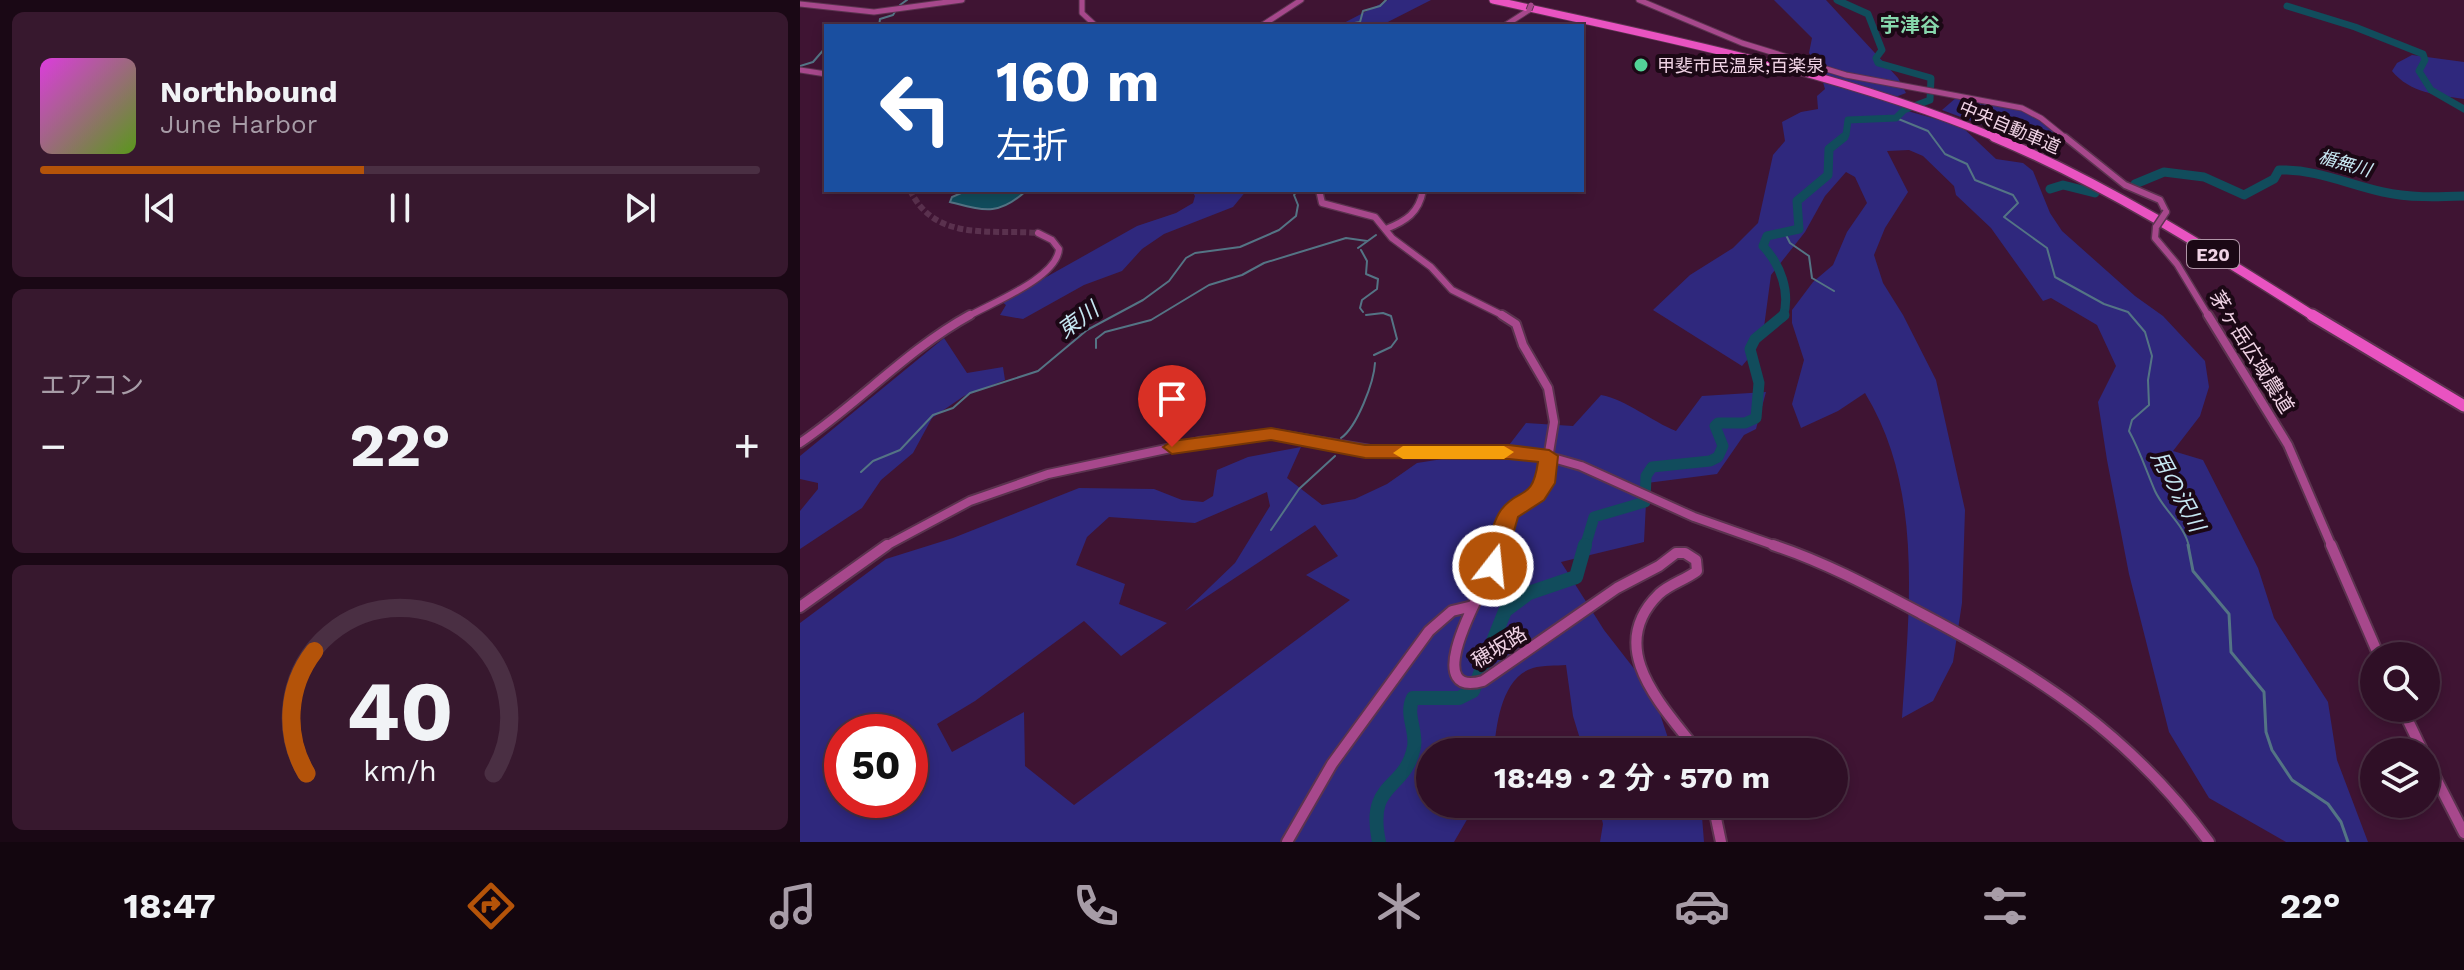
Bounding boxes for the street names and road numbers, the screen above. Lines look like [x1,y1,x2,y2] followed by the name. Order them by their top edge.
[1956,96,2064,158] street label: 中央自動車道
[2187,240,2239,268] road number: E20
[2205,286,2299,418] street label: 茅ヶ岳広域農道
[1467,621,1531,673] street label: 穂坂路

